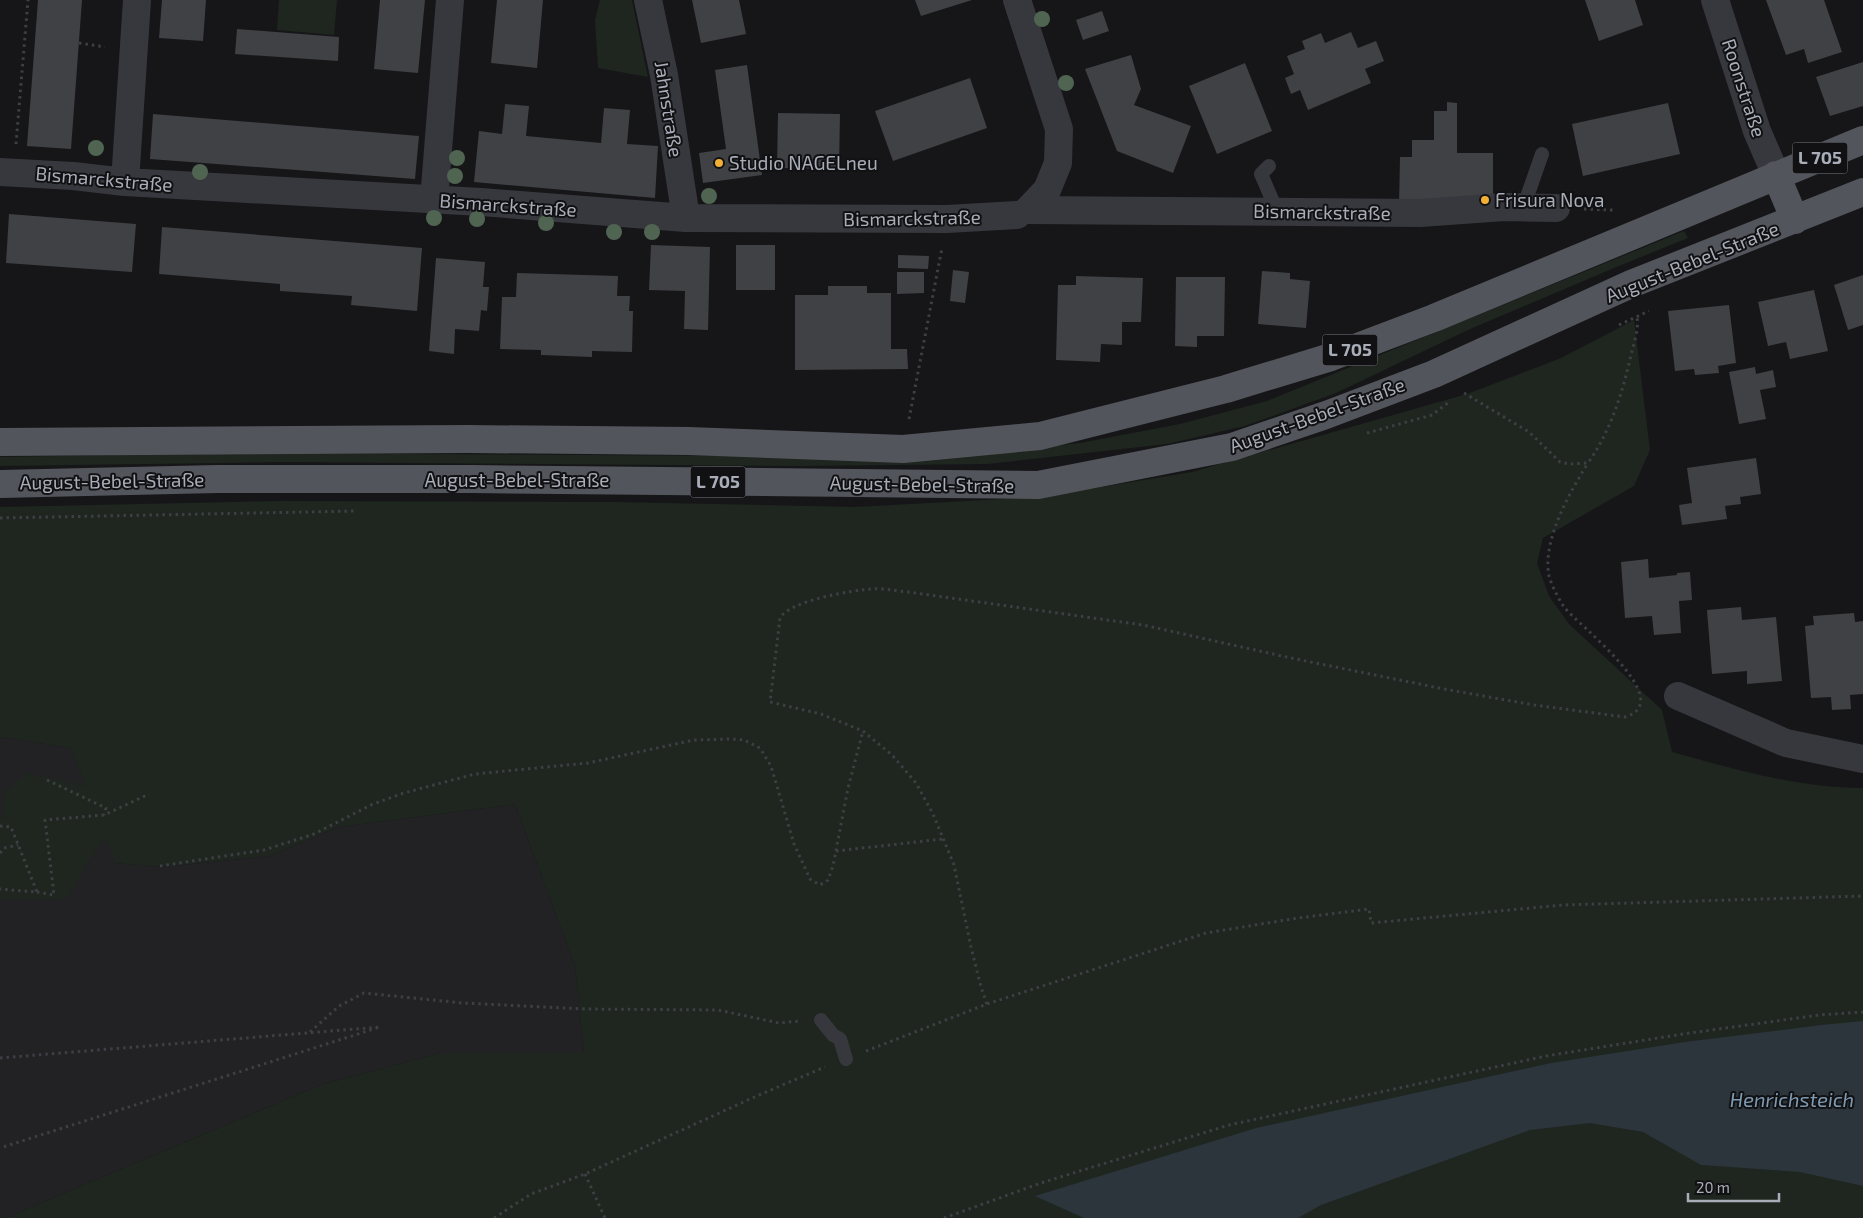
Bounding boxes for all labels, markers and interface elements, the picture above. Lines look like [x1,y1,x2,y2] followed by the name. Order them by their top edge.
[1718,36,1771,140] street label: Roonstraße
[651,59,688,159] street label: Jahnstraße
[1792,142,1848,174] road number: L 705
[729,151,878,174] place label: Studio NAGELneu
[713,157,725,169] marker: Studio NAGELneu
[35,161,174,196] street label: Bismarckstraße
[439,188,577,221] street label: Bismarckstraße
[1495,188,1605,211] place label: Frisura Nova
[1479,194,1491,206] marker: Frisura Nova
[1253,199,1391,224] street label: Bismarckstraße
[843,205,981,230] street label: Bismarckstraße
[1602,216,1782,307] street label: August-Bebel-Straße
[1322,334,1378,366] road number: L 705
[1226,372,1408,457] street label: August-Bebel-Straße
[19,467,205,494] street label: August-Bebel-Straße
[690,467,746,498] road number: L 705
[425,468,609,491] street label: August-Bebel-Straße
[829,470,1015,497] street label: August-Bebel-Straße
[1730,1087,1854,1111] water label: Henrichsteich
[1688,1170,1779,1202] scale bar
[1696,1178,1730,1196] text: 20 m

